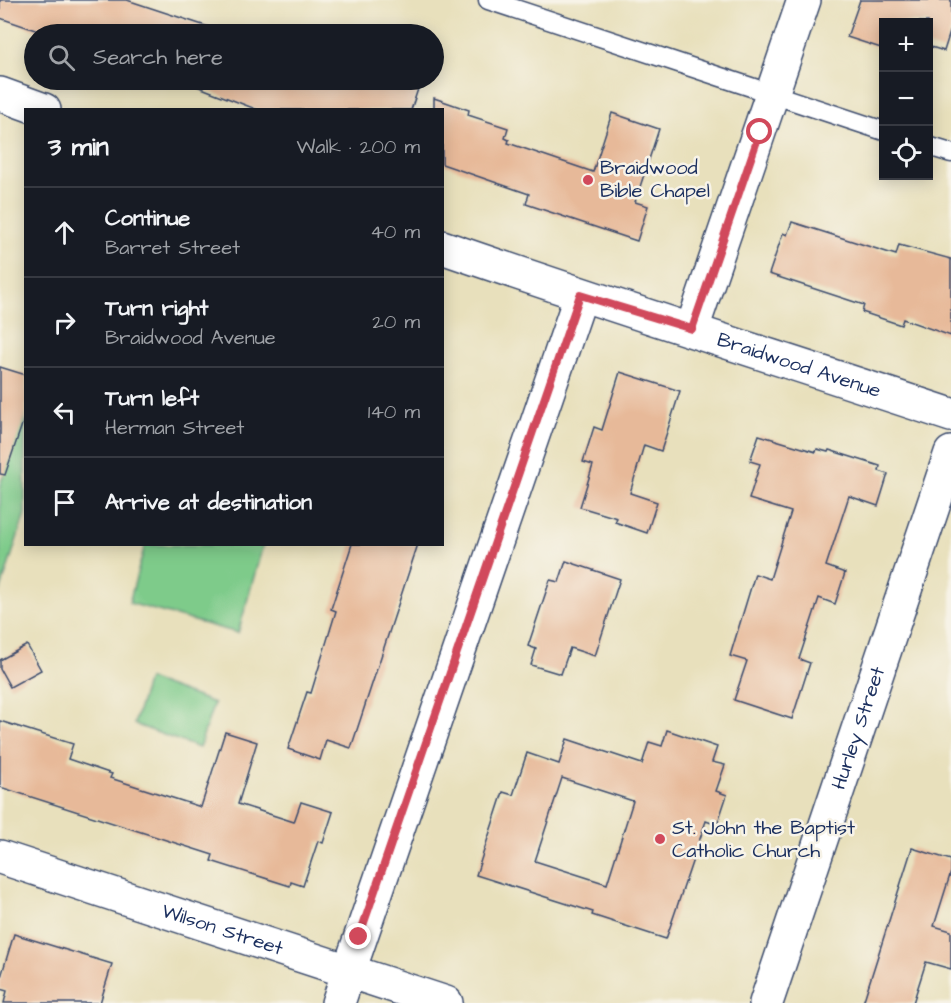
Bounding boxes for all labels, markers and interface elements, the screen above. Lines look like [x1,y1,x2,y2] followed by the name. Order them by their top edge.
[879,18,933,180] map controls
[879,18,933,72] button: +
[24,24,444,90] search box
[45,41,78,74] icon: search
[93,42,223,73] text: Search here
[879,72,933,126] button: −
[746,118,772,144] route start
[879,126,933,180] button: locate
[48,129,109,165] text: 3 min
[297,133,420,161] text: Walk · 200 m
[600,154,710,205] place label: Braidwood Bible Chapel
[581,173,595,187] marker: Braidwood Bible Chapel
[105,203,190,234] text: Continue
[48,216,81,249] icon: ahead
[370,218,420,246] text: 40 m
[105,234,240,262] text: Barret Street
[105,293,208,324] text: Turn right
[48,306,81,339] icon: right
[372,308,420,336] text: 20 m
[105,324,276,352] text: Braidwood Avenue
[713,326,885,405] street label: Braidwood Avenue
[105,383,199,414] text: Turn left
[48,396,81,429] icon: left
[368,398,420,426] text: 140 m
[105,414,244,442] text: Herman Street
[48,486,81,519] icon: arrive
[105,487,312,518] text: Arrive at destination
[825,663,892,793] street label: Hurley Street
[672,814,855,865] place label: St. John the Baptist Catholic Church
[653,832,667,846] marker: St. John the Baptist Catholic Church
[158,897,287,963] street label: Wilson Street
[345,923,371,949] route end

